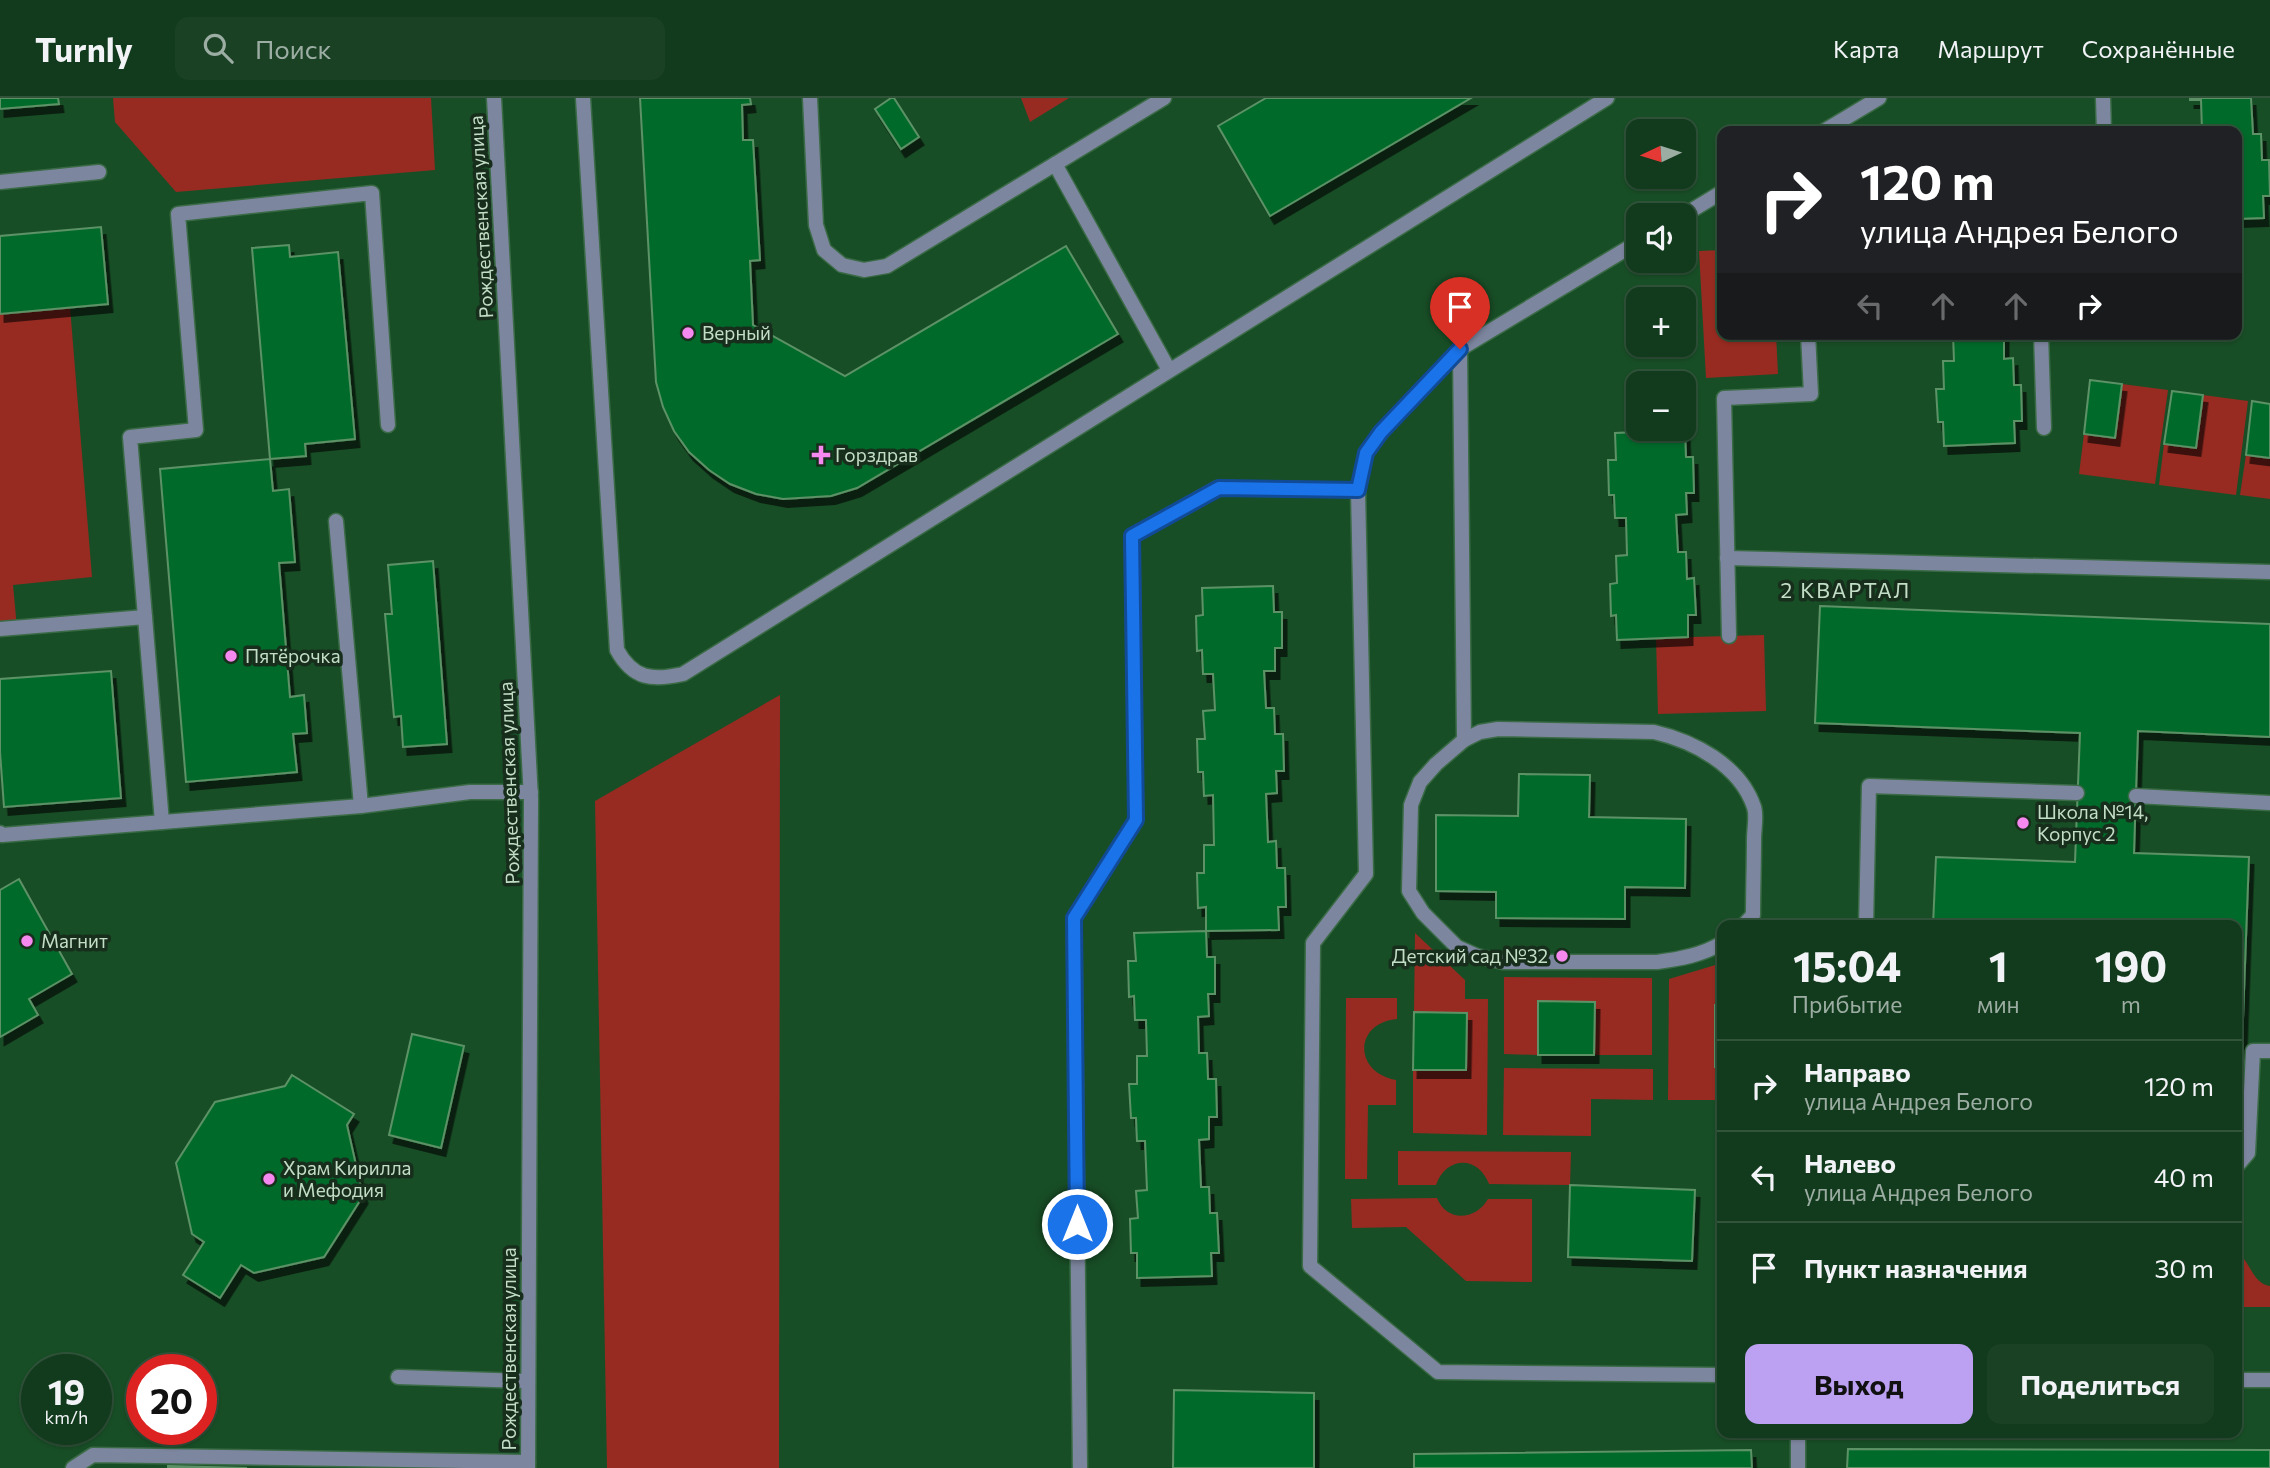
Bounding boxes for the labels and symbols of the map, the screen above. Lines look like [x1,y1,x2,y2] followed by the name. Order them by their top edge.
[464,115,497,319] street label: Рождественская улица
[1626,119,1696,189] north arrow
[1430,277,1490,349] pin
[702,321,771,344] place label: Верный
[680,325,696,341] marker: Верный
[835,443,918,466] place label: Горздрав
[813,447,829,463] marker: Горздрав
[1781,577,1911,602] district label: 2 КВАРТАЛ
[245,644,341,667] place label: Пятёрочка
[223,648,239,664] marker: Пятёрочка
[493,681,524,885] street label: Рождественская улица
[2037,800,2148,845] place label: Школа №14, Корпус 2
[2015,815,2031,831] marker: Школа №14, Корпус 2
[41,929,108,952] place label: Магнит
[19,933,35,949] marker: Магнит
[1392,944,1548,967] place label: Детский сад №32
[1554,948,1570,964] marker: Детский сад №32
[283,1156,411,1201] place label: Храм Кирилла и Мефодия
[261,1171,277,1187] marker: Храм Кирилла и Мефодия
[1040,1187,1114,1261] position arrow
[497,1248,520,1450] street label: Рождественская улица
[126,1354,217,1445] speed limit sign: 20

